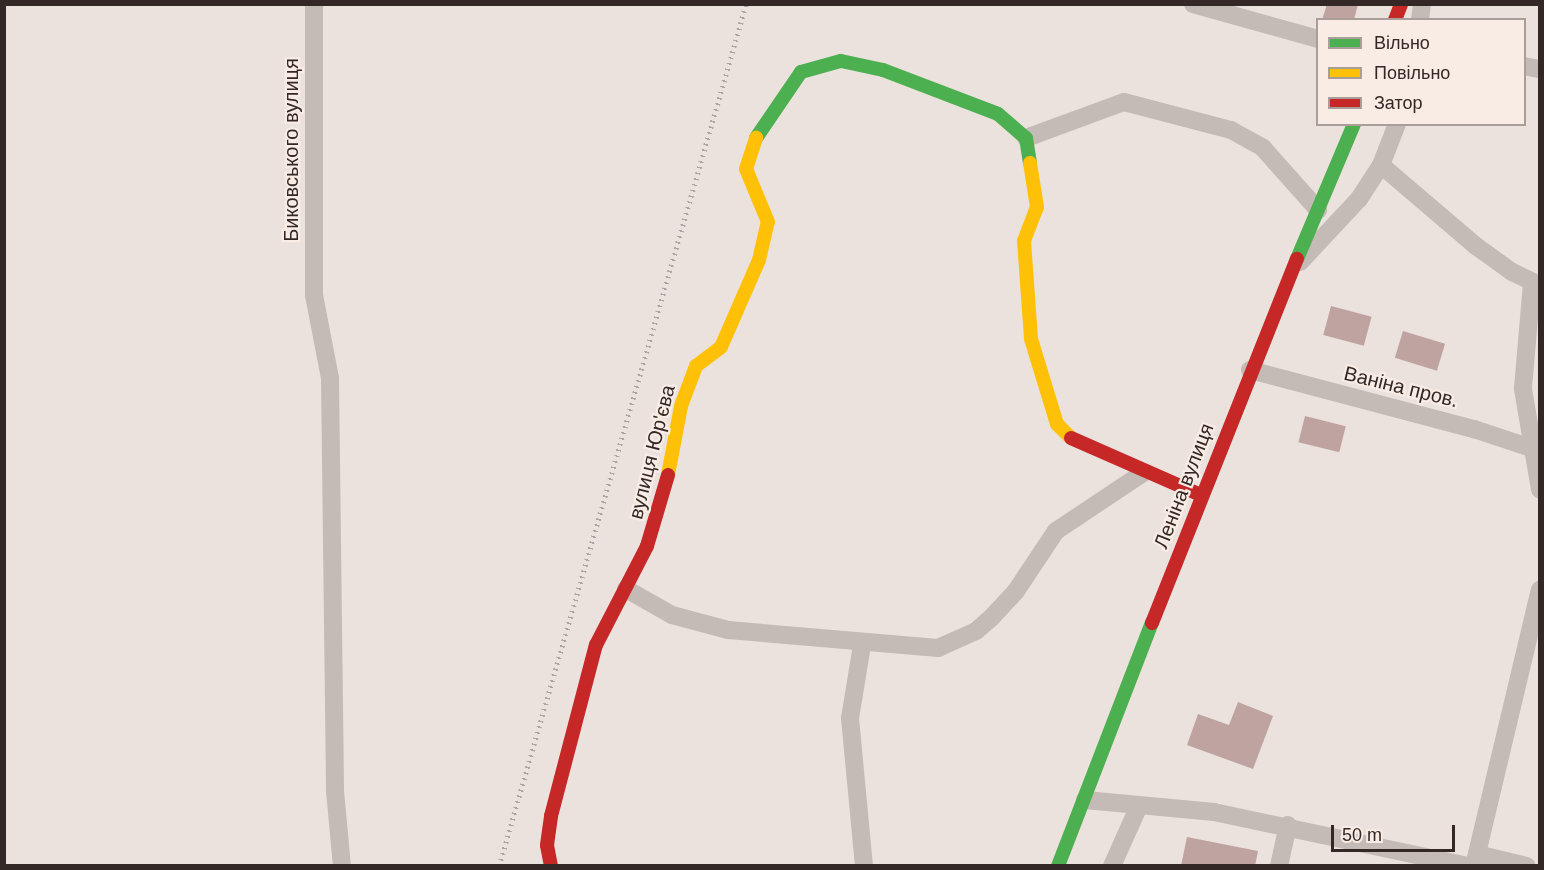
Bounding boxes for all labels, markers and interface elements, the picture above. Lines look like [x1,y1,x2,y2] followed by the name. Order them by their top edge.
[1316,18,1526,126] legend
[1374,33,1430,53] text: Вільно
[279,58,303,242] street label: Биковського вулиця
[1374,63,1450,83] text: Повільно
[1374,93,1423,113] text: Затор
[1341,361,1461,413] street label: Ваніна пров.
[624,382,680,522] street label: вулиця Юр'єва
[1149,420,1219,552] street label: Леніна вулиця
[1334,813,1458,851] scale bar
[1342,825,1382,845] text: 50 m

